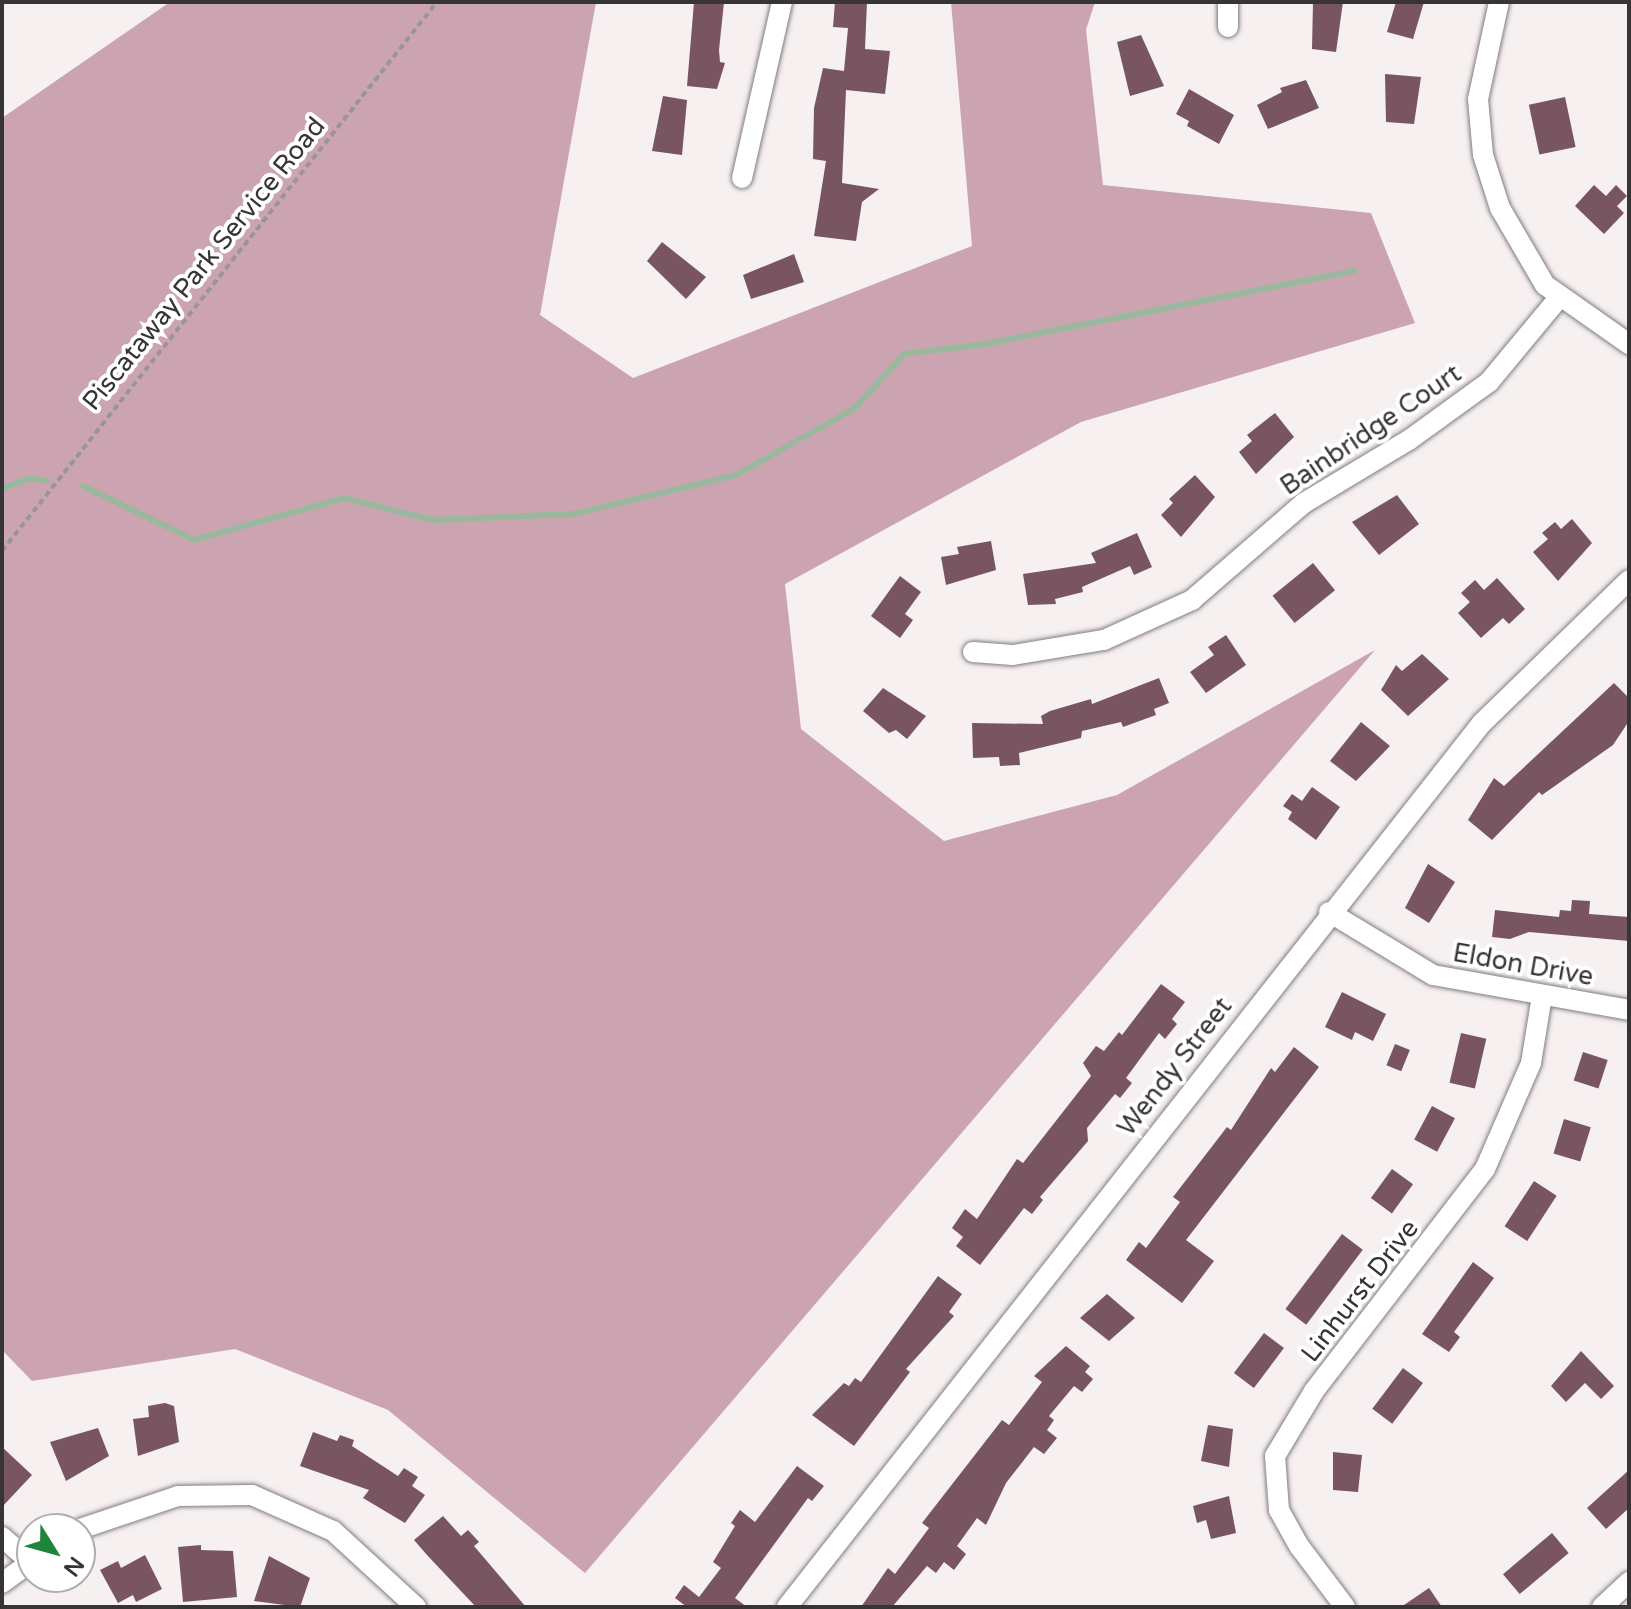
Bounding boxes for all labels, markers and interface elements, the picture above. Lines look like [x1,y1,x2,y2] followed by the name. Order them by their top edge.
[76,111,332,417] street label: Piscataway Park Service Road
[1275,358,1467,502] street label: Bainbridge Court
[1450,937,1596,993] street label: Eldon Drive
[1111,992,1239,1142] street label: Wendy Street
[1295,1214,1425,1368] street label: Linhurst Drive
[16,1513,96,1593] north arrow
[58,1551,89,1581] text: N

